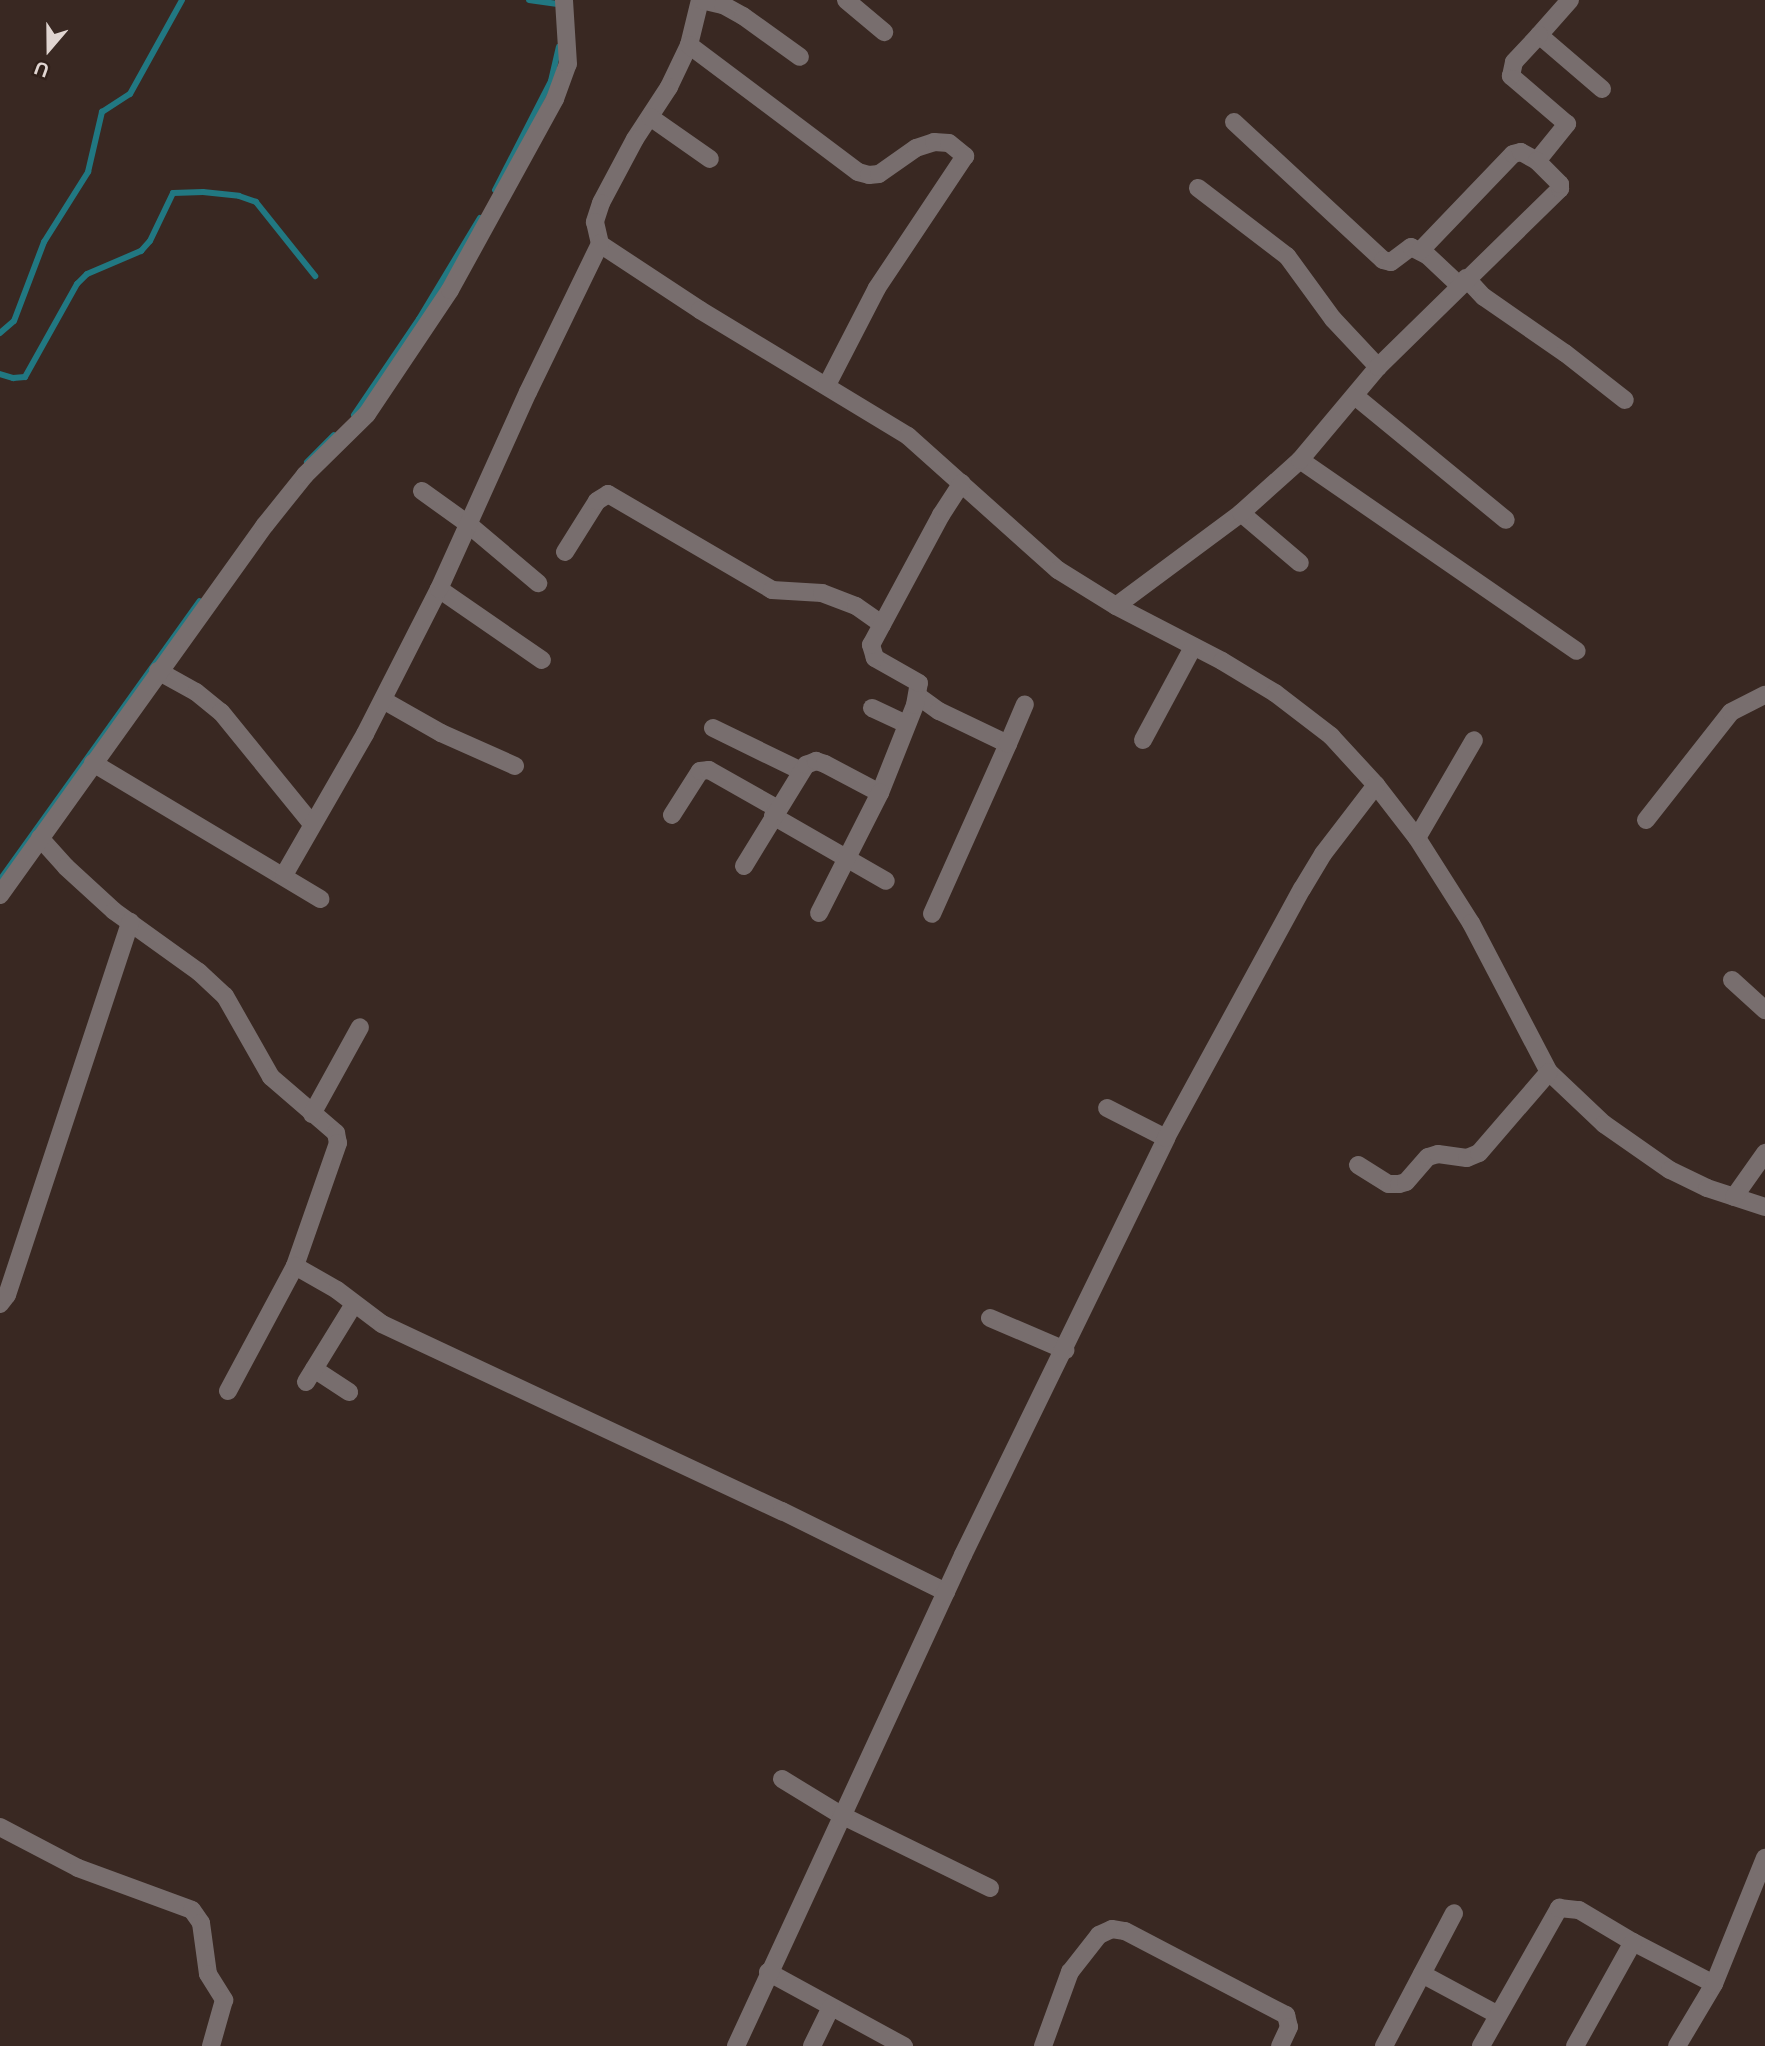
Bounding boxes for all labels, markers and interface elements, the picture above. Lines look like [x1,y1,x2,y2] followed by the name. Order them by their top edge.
[14,14,84,84] north arrow
[32,57,52,81] text: U

